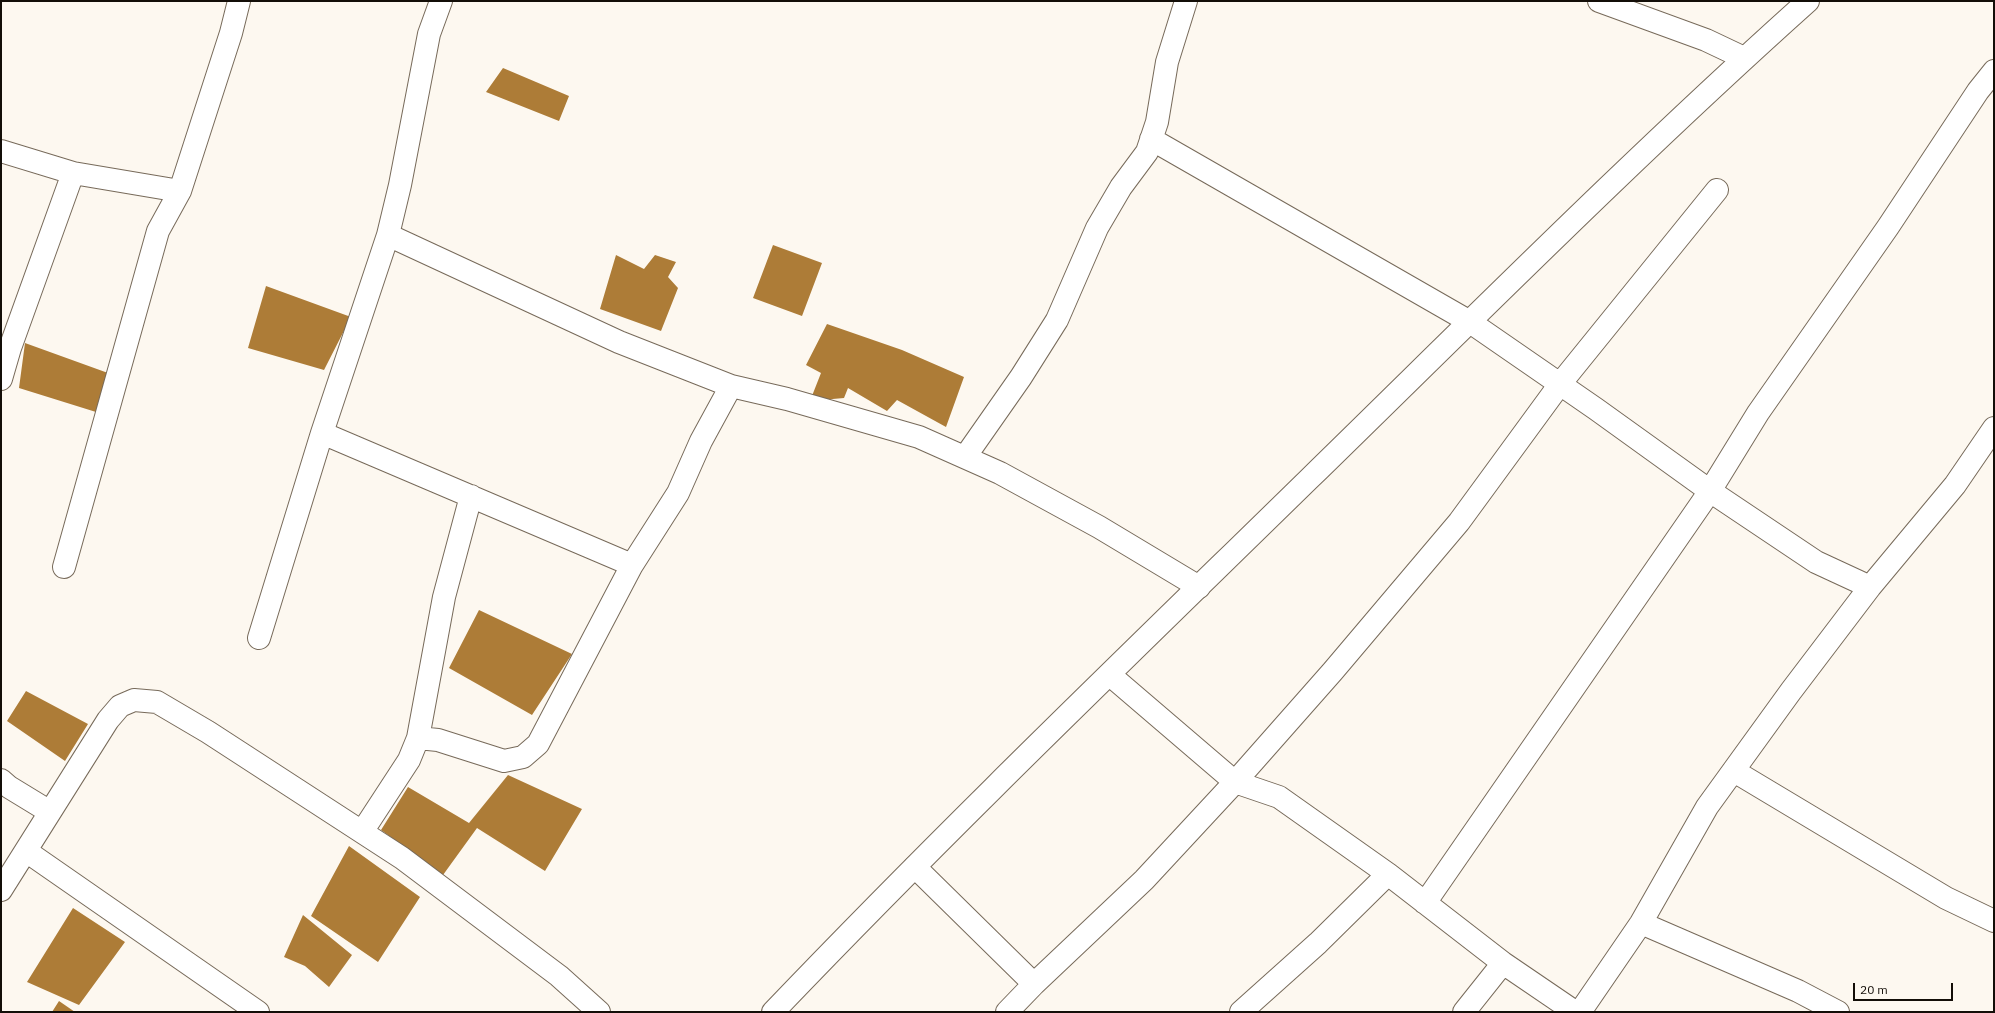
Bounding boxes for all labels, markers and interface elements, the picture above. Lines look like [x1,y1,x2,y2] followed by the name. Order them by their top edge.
[1855,975,1955,1001] scale bar
[1860,982,1888,997] text: 20 m

